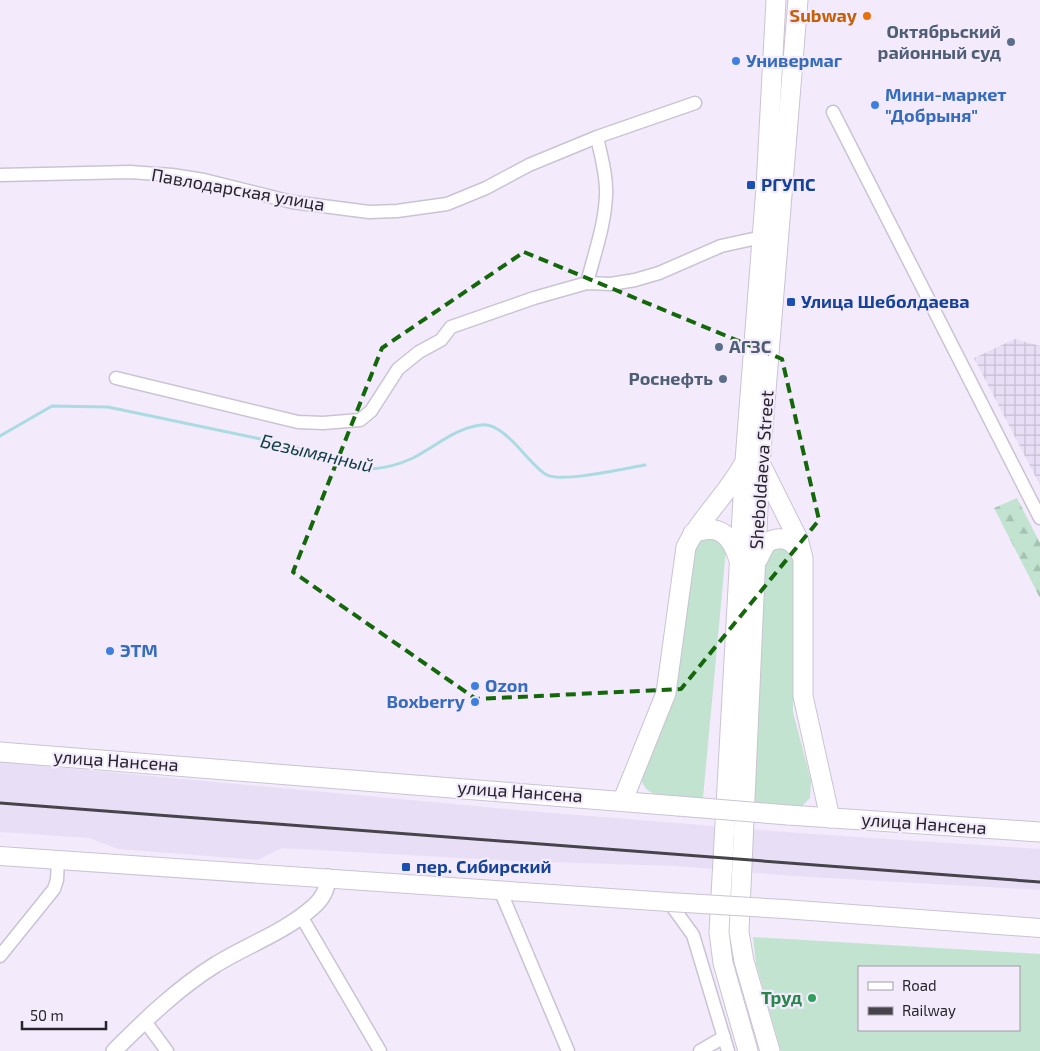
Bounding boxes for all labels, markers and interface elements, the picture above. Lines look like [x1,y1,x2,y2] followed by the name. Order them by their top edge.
[790,4,858,26] place label: Subway
[861,10,873,22] marker: Subway
[878,20,1001,63] place label: Октябрьский районный суд
[1005,36,1017,48] marker: Октябрьский районный суд
[746,49,843,71] place label: Универмаг
[730,55,742,67] marker: Универмаг
[885,83,1006,126] place label: Мини-маркет "Добрыня"
[869,99,881,111] marker: Мини-маркет "Добрыня"
[150,163,327,215] street label: Павлодарская улица
[761,173,816,195] place label: РГУПС
[745,179,757,191] marker: РГУПС
[801,290,970,312] place label: Улица Шеболдаева
[785,296,797,308] marker: Улица Шеболдаева
[729,335,772,357] place label: АГЗС
[713,341,725,353] marker: АГЗС
[629,367,713,389] place label: Роснефть
[717,373,729,385] marker: Роснефть
[744,390,778,550] street label: Sheboldaeva Street
[258,428,376,477] water label: Безымянный
[120,639,158,661] place label: ЭТМ
[104,645,116,657] marker: ЭТМ
[485,674,528,696] place label: Ozon
[469,680,481,692] marker: Ozon
[386,690,466,712] place label: Boxberry
[469,696,481,708] marker: Boxberry
[53,745,179,775] street label: улица Нансена
[457,776,583,806] street label: улица Нансена
[861,808,987,838] street label: улица Нансена
[416,855,552,877] place label: пер. Сибирский
[400,861,412,873] marker: пер. Сибирский
[858,966,1020,1031] legend
[902,976,937,994] text: Road
[761,986,802,1008] place label: Труд
[806,992,818,1004] marker: Труд
[22,998,106,1030] scale bar
[902,1001,956,1019] text: Railway
[30,1006,64,1024] text: 50 m

